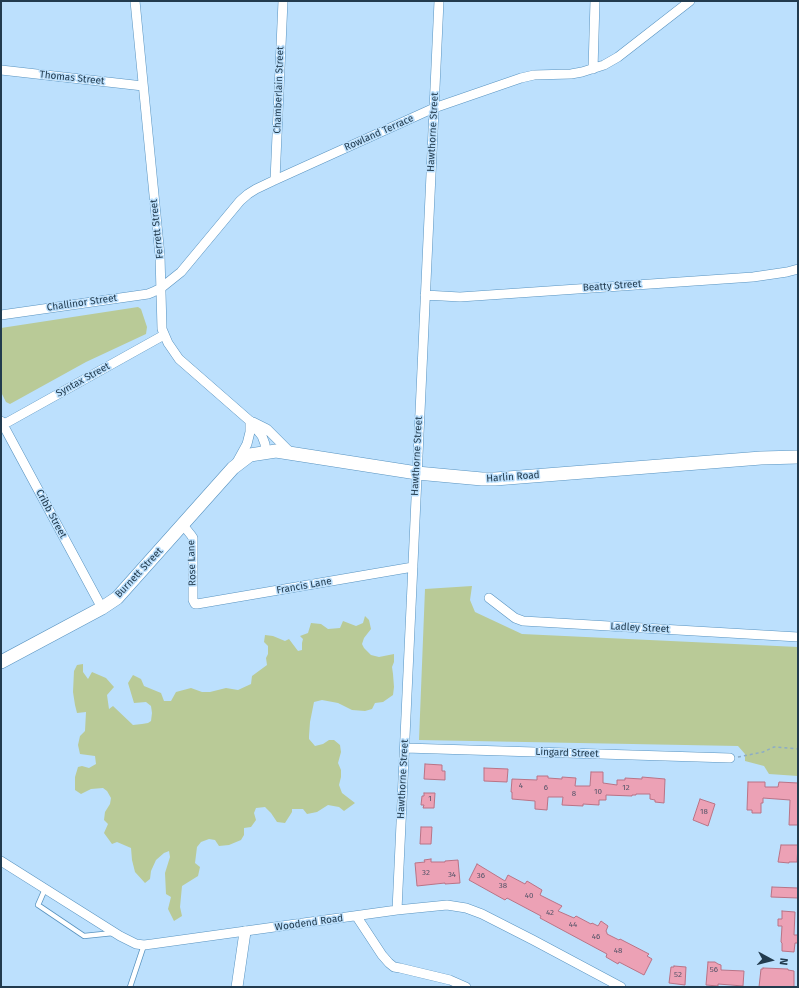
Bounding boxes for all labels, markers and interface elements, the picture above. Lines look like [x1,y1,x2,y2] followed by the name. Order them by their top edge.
[271,46,287,134] street label: Chamberlain Street
[39,69,105,87] street label: Thomas Street
[425,92,441,172] street label: Hawthorne Street
[342,112,416,154] street label: Rowland Terrace
[148,199,166,259] street label: Ferrett Street
[582,278,642,294] street label: Beatty Street
[46,292,118,314] street label: Challinor Street
[54,360,112,400] street label: Syntax Street
[409,416,425,496] street label: Hawthorne Street
[486,469,540,485] street label: Harlin Road
[33,487,69,541] street label: Cribb Street
[185,540,199,586] street label: Rose Lane
[113,545,165,601] street label: Burnett Street
[275,575,333,597] street label: Francis Lane
[610,620,670,636] street label: Ladley Street
[395,739,411,819] street label: Hawthorne Street
[535,746,599,760] street label: Lingard Street
[519,781,523,791] house number: 4
[544,783,548,793] house number: 6
[622,783,630,793] house number: 12
[594,787,602,797] house number: 10
[572,789,576,799] house number: 8
[428,794,432,804] house number: 1
[700,807,708,817] house number: 18
[422,868,430,878] house number: 32
[448,870,456,880] house number: 34
[477,871,485,881] house number: 36
[499,881,507,891] house number: 38
[525,891,533,901] house number: 40
[546,908,554,918] house number: 42
[274,912,344,934] street label: Woodend Road
[569,920,577,930] house number: 44
[592,932,600,942] house number: 46
[751,940,791,980] north arrow
[614,946,622,956] house number: 48
[777,957,790,966] text: N
[710,965,718,975] house number: 56
[674,970,682,980] house number: 52

